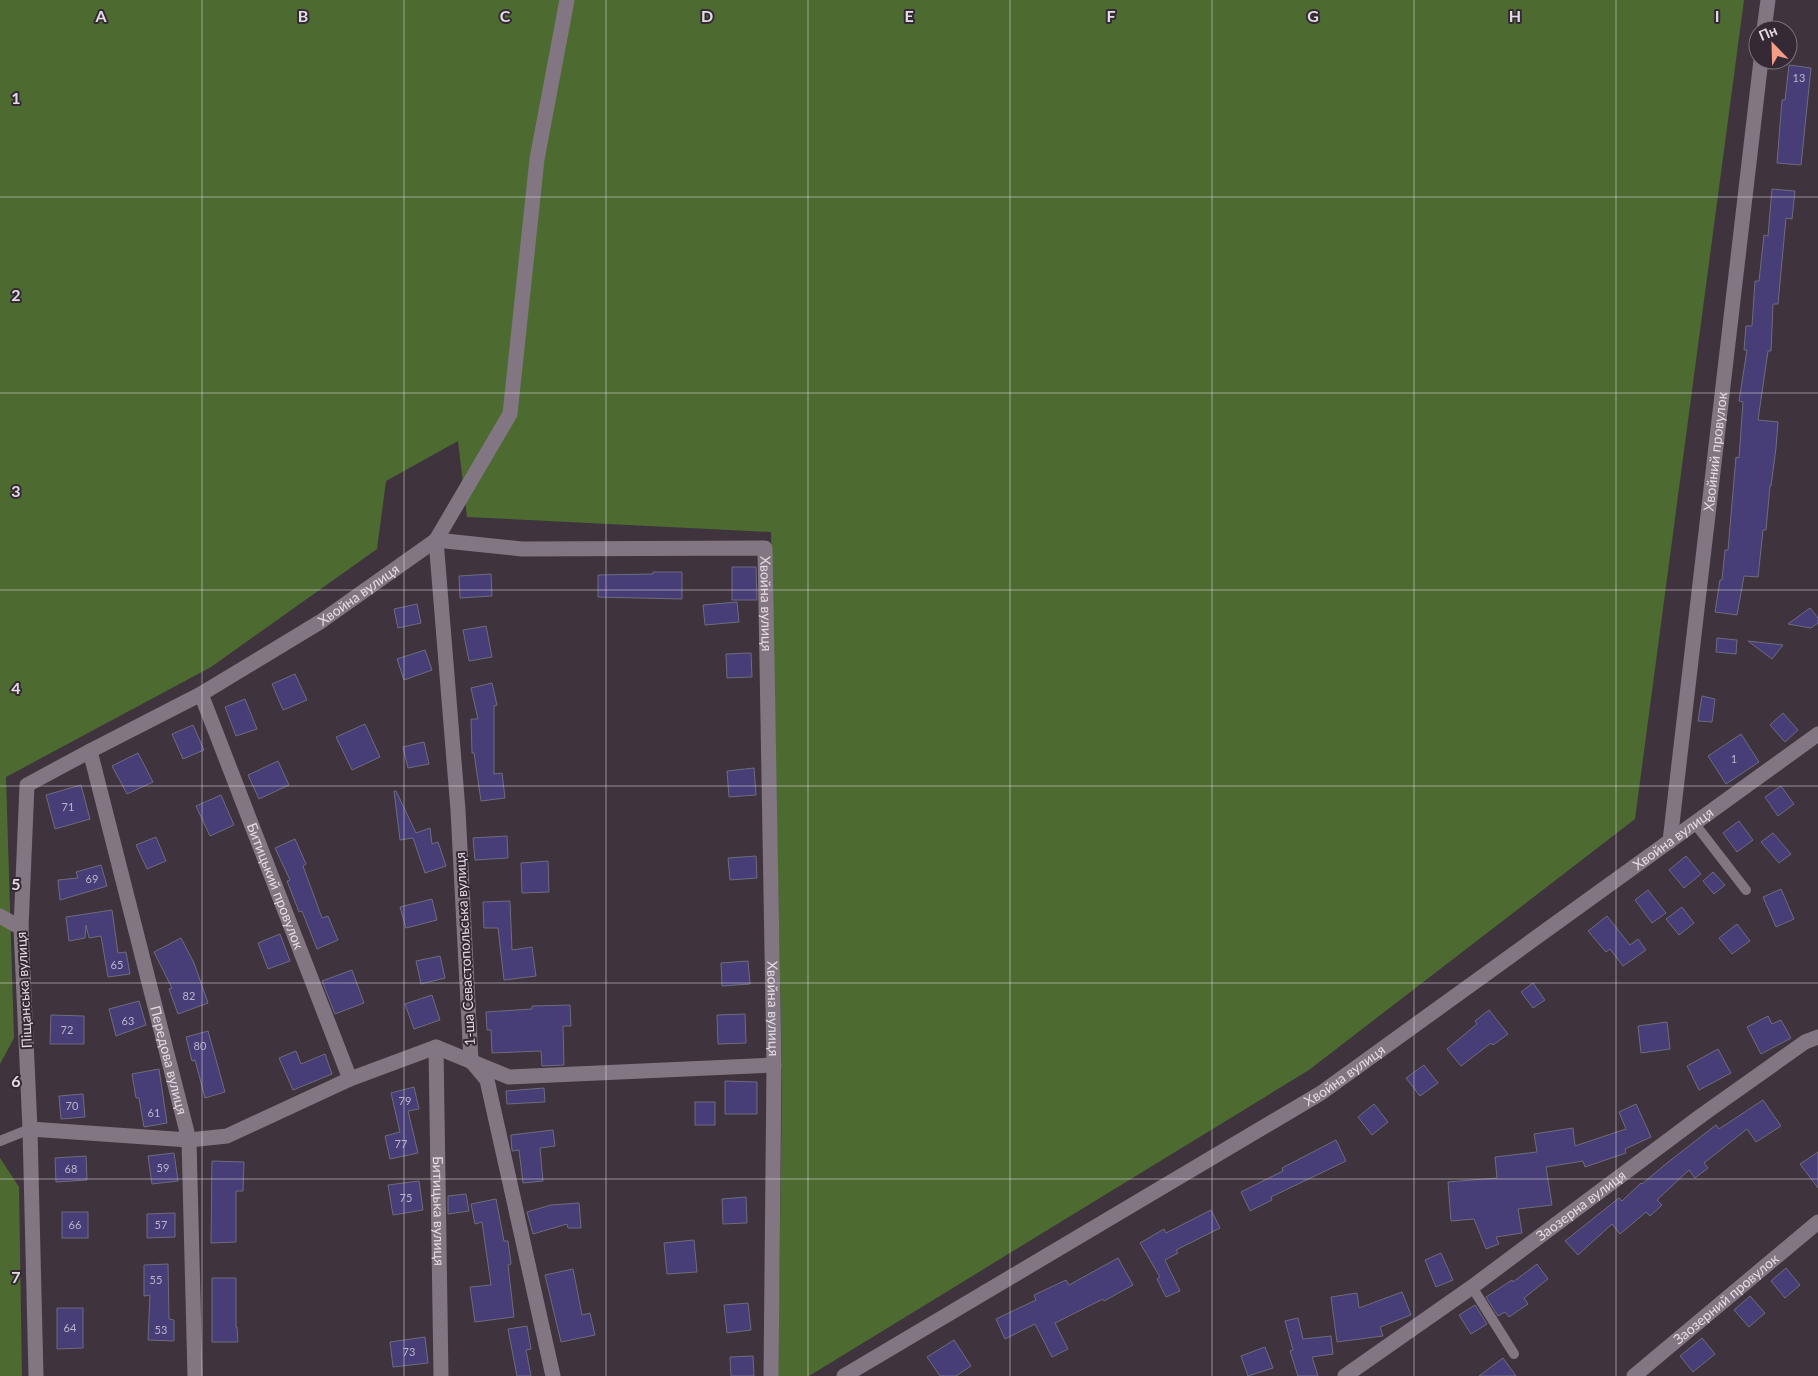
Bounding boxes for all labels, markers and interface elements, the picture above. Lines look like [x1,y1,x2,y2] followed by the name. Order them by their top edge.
[94,6,107,25] text: A
[298,6,308,25] text: B
[500,6,511,25] text: C
[701,6,713,25] text: D
[904,6,914,25] text: E
[1106,6,1116,25] text: F
[1307,6,1319,25] text: G
[1509,6,1521,25] text: H
[1715,6,1719,25] text: I
[1748,20,1798,70] north arrow
[1756,21,1779,44] text: Пн
[1793,71,1805,84] house number: 13
[11,88,21,107] text: 1
[11,285,21,304] text: 2
[1699,390,1730,512] street label: Хвойний провулок
[11,481,21,500] text: 3
[757,556,776,651] street label: Хвойна вулиця
[314,560,402,629] street label: Хвойна вулиця
[11,678,21,697] text: 4
[1731,752,1737,765] house number: 1
[62,800,74,813] house number: 71
[1629,803,1716,873] street label: Хвойна вулиця
[244,820,308,952] street label: Битицький провулок
[451,852,478,1046] street label: 1-ша Севастопольська вулиця
[86,872,98,885] house number: 69
[11,874,21,893] text: 5
[12,931,35,1049] street label: Піщанська вулиця
[111,958,123,971] house number: 65
[764,961,783,1056] street label: Хвойна вулиця
[183,989,195,1002] house number: 82
[147,1004,191,1116] street label: Передова вулиця
[122,1014,134,1027] house number: 63
[61,1023,73,1036] house number: 72
[194,1039,207,1052] house number: 80
[1301,1041,1388,1109] street label: Хвойна вулиця
[11,1071,21,1090] text: 6
[399,1094,411,1107] house number: 79
[66,1099,79,1112] house number: 70
[148,1106,160,1119] house number: 61
[395,1137,407,1150] house number: 77
[430,1156,448,1266] street label: Битицька вулиця
[157,1161,169,1174] house number: 59
[65,1162,77,1175] house number: 68
[1532,1166,1629,1244] street label: Заозерна вулиця
[400,1191,412,1204] house number: 75
[69,1218,81,1231] house number: 66
[155,1218,167,1231] house number: 57
[1670,1249,1782,1348] street label: Заозерний провулок
[11,1267,21,1286] text: 7
[150,1273,162,1286] house number: 55
[64,1321,77,1334] house number: 64
[155,1323,167,1336] house number: 53
[403,1345,415,1358] house number: 73

